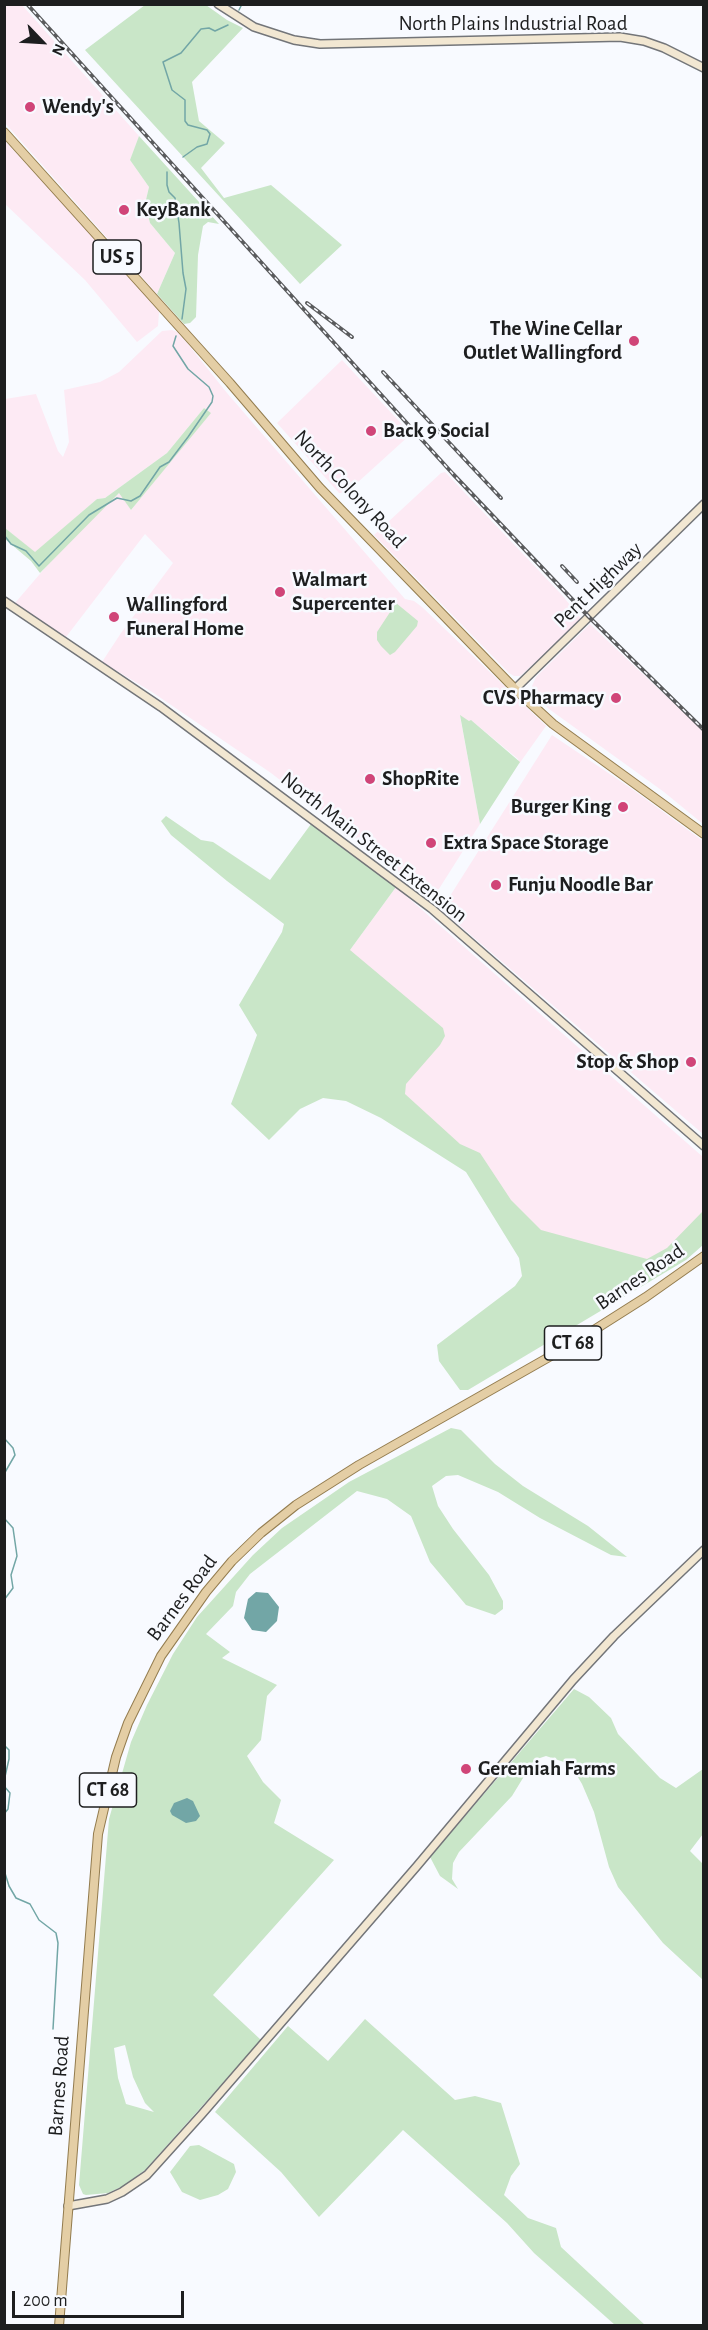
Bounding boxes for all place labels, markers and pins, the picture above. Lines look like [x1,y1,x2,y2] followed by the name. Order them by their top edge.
[42,94,114,120] place label: Wendy's
[23,100,37,114] marker: Wendy's
[136,197,211,223] place label: KeyBank
[117,203,131,217] marker: KeyBank
[463,316,622,366] place label: The Wine Cellar Outlet Wallingford
[627,334,641,348] marker: The Wine Cellar Outlet Wallingford
[383,418,490,444] place label: Back 9 Social
[364,424,378,438] marker: Back 9 Social
[292,567,395,617] place label: Walmart Supercenter
[273,585,287,599] marker: Walmart Supercenter
[126,592,244,642] place label: Wallingford Funeral Home
[107,610,121,624] marker: Wallingford Funeral Home
[483,685,604,711] place label: CVS Pharmacy
[609,691,623,705] marker: CVS Pharmacy
[382,766,459,792] place label: ShopRite
[363,772,377,786] marker: ShopRite
[511,794,611,820] place label: Burger King
[616,800,630,814] marker: Burger King
[443,830,609,856] place label: Extra Space Storage
[424,836,438,850] marker: Extra Space Storage
[508,872,653,898] place label: Funju Noodle Bar
[489,878,503,892] marker: Funju Noodle Bar
[576,1049,679,1075] place label: Stop & Shop
[684,1055,698,1069] marker: Stop & Shop
[478,1756,616,1782] place label: Geremiah Farms
[459,1762,473,1776] marker: Geremiah Farms

